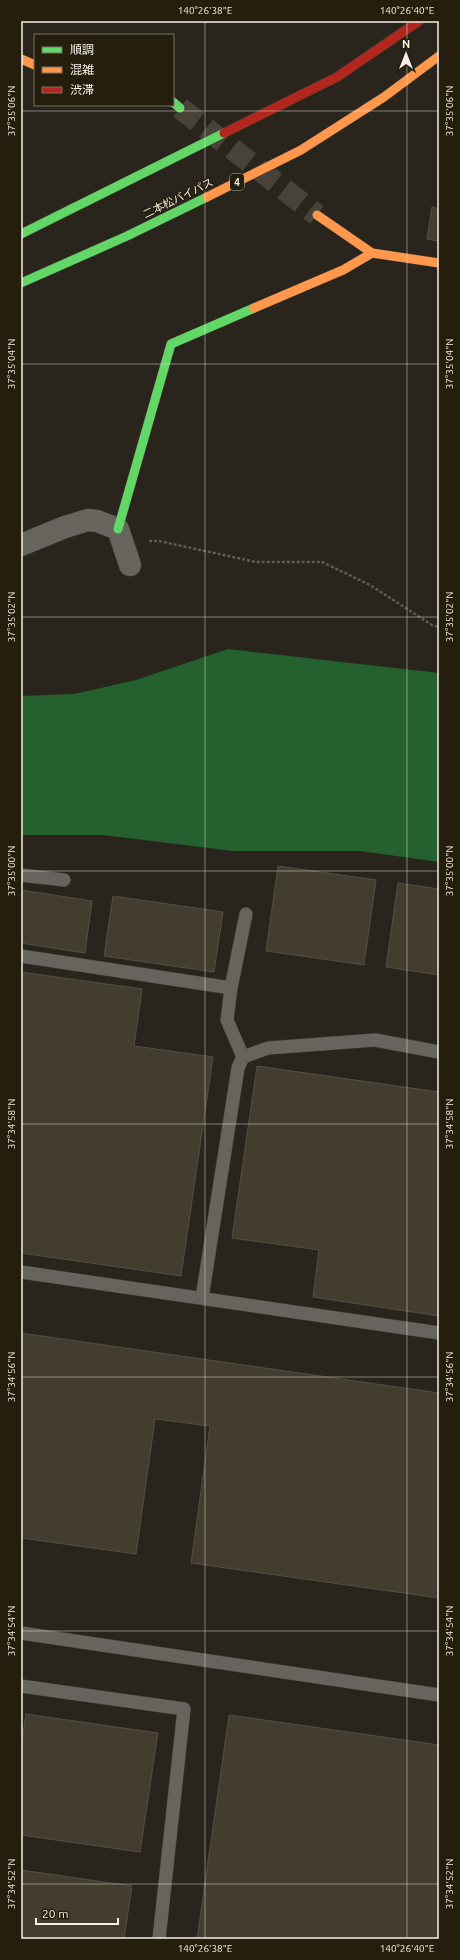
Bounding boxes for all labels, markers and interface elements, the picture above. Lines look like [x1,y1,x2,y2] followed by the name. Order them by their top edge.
[178,5,233,16] text: 140°26'38"E
[380,5,435,16] text: 140°26'40"E
[34,34,174,106] legend
[386,34,426,74] north arrow
[402,38,410,50] text: N
[70,43,94,56] text: 順調
[70,63,94,76] text: 混雑
[70,83,94,96] text: 渋滞
[6,86,17,136] text: 37°35'06"N
[444,86,455,136] text: 37°35'06"N
[230,174,244,190] road number: 4
[141,176,215,220] street label: 二本松バイパス
[6,339,17,389] text: 37°35'04"N
[444,339,455,389] text: 37°35'04"N
[6,592,17,642] text: 37°35'02"N
[444,592,455,642] text: 37°35'02"N
[6,846,17,896] text: 37°35'00"N
[444,846,455,896] text: 37°35'00"N
[6,1099,17,1149] text: 37°34'58"N
[444,1099,455,1149] text: 37°34'58"N
[6,1352,17,1402] text: 37°34'56"N
[444,1352,455,1402] text: 37°34'56"N
[6,1606,17,1656] text: 37°34'54"N
[444,1606,455,1656] text: 37°34'54"N
[6,1859,17,1909] text: 37°34'52"N
[444,1859,455,1909] text: 37°34'52"N
[36,1900,118,1926] scale bar
[42,1907,69,1920] text: 20 m
[178,1943,233,1954] text: 140°26'38"E
[380,1943,435,1954] text: 140°26'40"E

